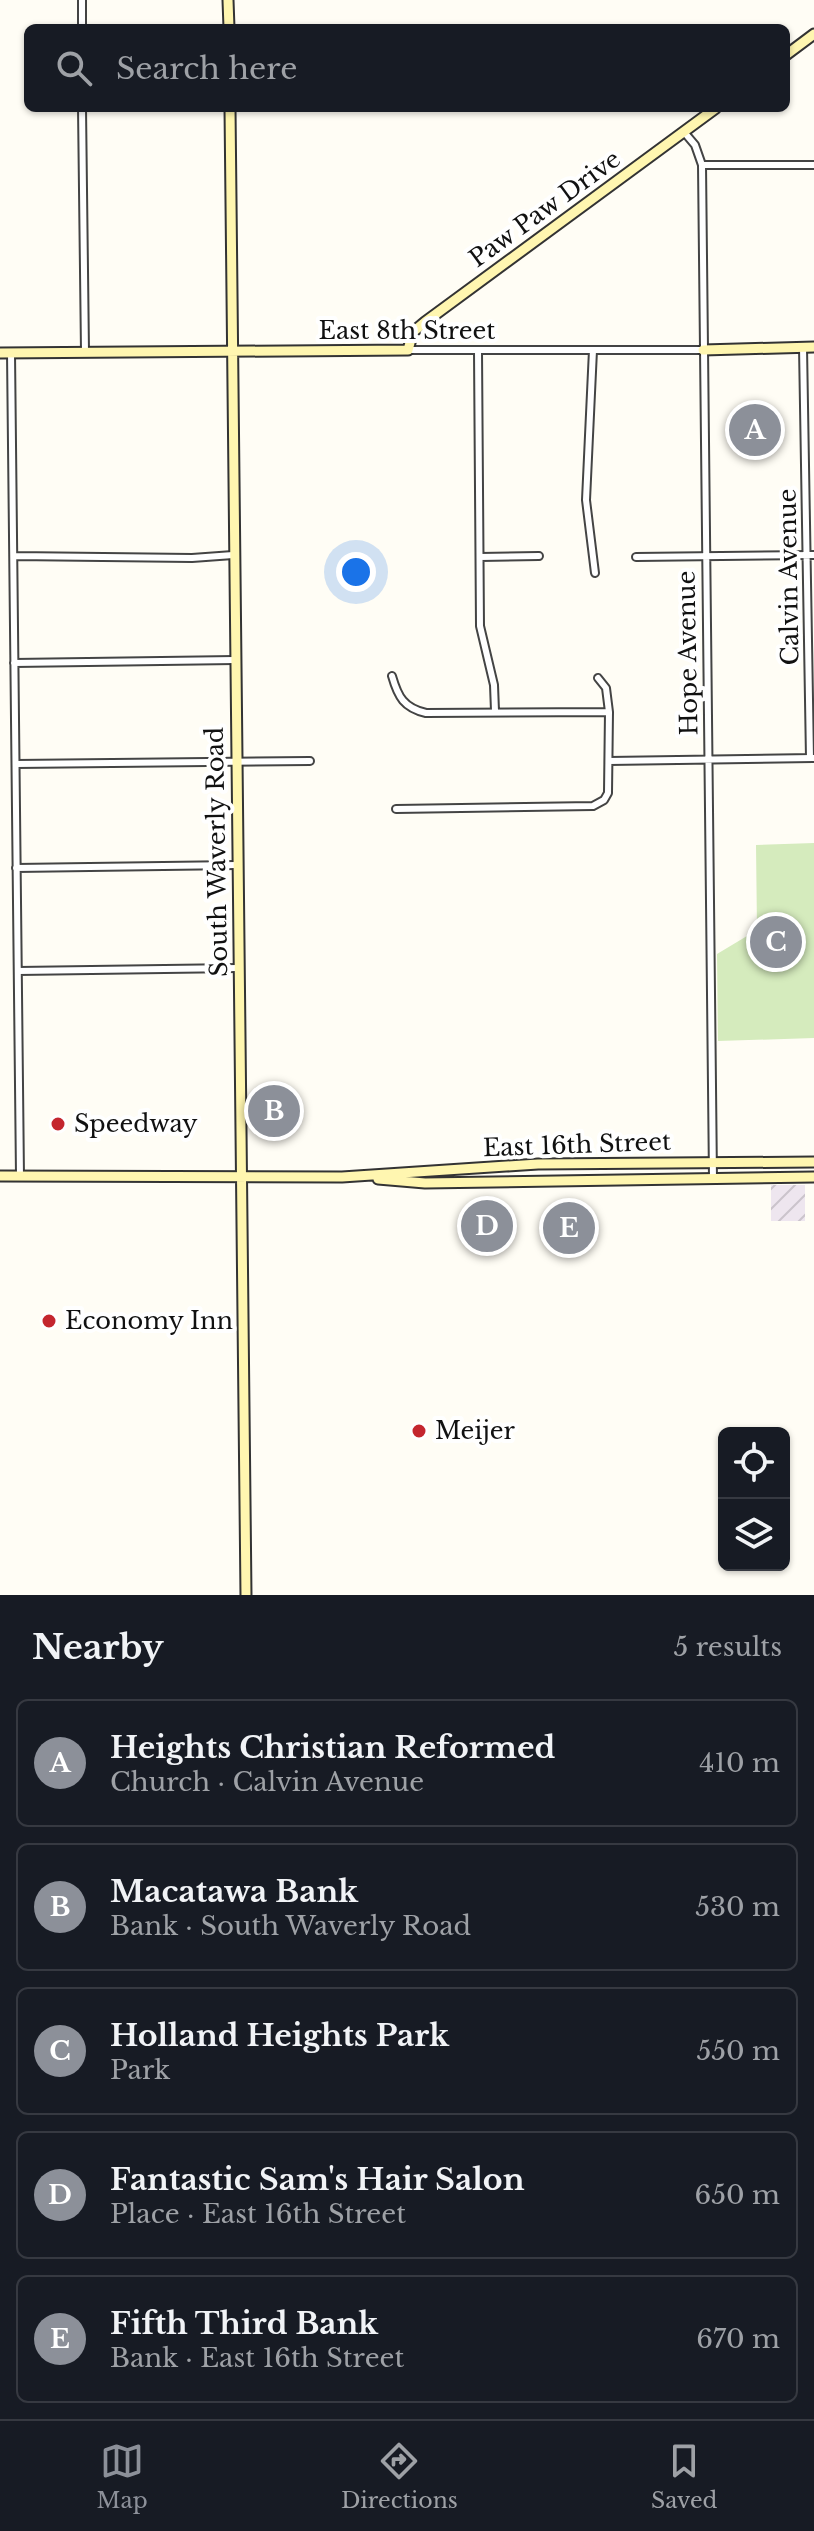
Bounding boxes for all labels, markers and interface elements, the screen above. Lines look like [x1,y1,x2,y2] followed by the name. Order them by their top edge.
[24,24,790,112] search box
[52,46,96,90] icon: search
[116,50,297,87] text: Search here
[463,144,626,273] street label: Paw Paw Drive
[319,316,495,345] street label: East 8th Street
[729,400,781,460] pin: A
[772,488,805,666] street label: Calvin Avenue
[336,552,376,592] your location
[672,570,703,736] street label: Hope Avenue
[200,727,233,977] street label: South Waverly Road
[750,912,802,972] pin: C
[248,1081,300,1141] pin: B
[74,1109,198,1138] place label: Speedway
[49,1115,67,1133] marker: Speedway
[482,1127,672,1162] street label: East 16th Street
[461,1196,513,1256] pin: D
[543,1198,595,1258] pin: E
[65,1306,233,1335] place label: Economy Inn
[40,1312,58,1330] marker: Economy Inn
[435,1416,516,1445] place label: Meijer
[410,1422,428,1440] marker: Meijer
[718,1427,790,1571] map controls
[718,1427,790,1499] button: locate
[718,1499,790,1571] button: layers
[32,1626,164,1668] text: Nearby
[673,1631,782,1663] text: 5 results
[110,1729,555,1766] text: Heights Christian Reformed
[49,1747,71,1779] text: A
[699,1747,780,1779] text: 410 m
[110,1766,424,1798] text: Church · Calvin Avenue
[110,1873,358,1910] text: Macatawa Bank
[50,1891,70,1923] text: B
[695,1891,780,1923] text: 530 m
[110,1910,471,1942] text: Bank · South Waverly Road
[110,2017,449,2054] text: Holland Heights Park
[49,2035,71,2067] text: C
[697,2035,780,2067] text: 550 m
[110,2054,170,2086] text: Park
[110,2161,524,2198] text: Fantastic Sam's Hair Salon
[48,2179,72,2211] text: D
[695,2179,780,2211] text: 650 m
[110,2198,406,2230] text: Place · East 16th Street
[110,2305,378,2342] text: Fifth Third Bank
[50,2323,70,2355] text: E
[696,2323,780,2355] text: 670 m
[110,2342,404,2374] text: Bank · East 16th Street
[97,2439,148,2514] tab: Map
[341,2439,458,2514] tab: Directions
[651,2439,717,2514] tab: Saved

